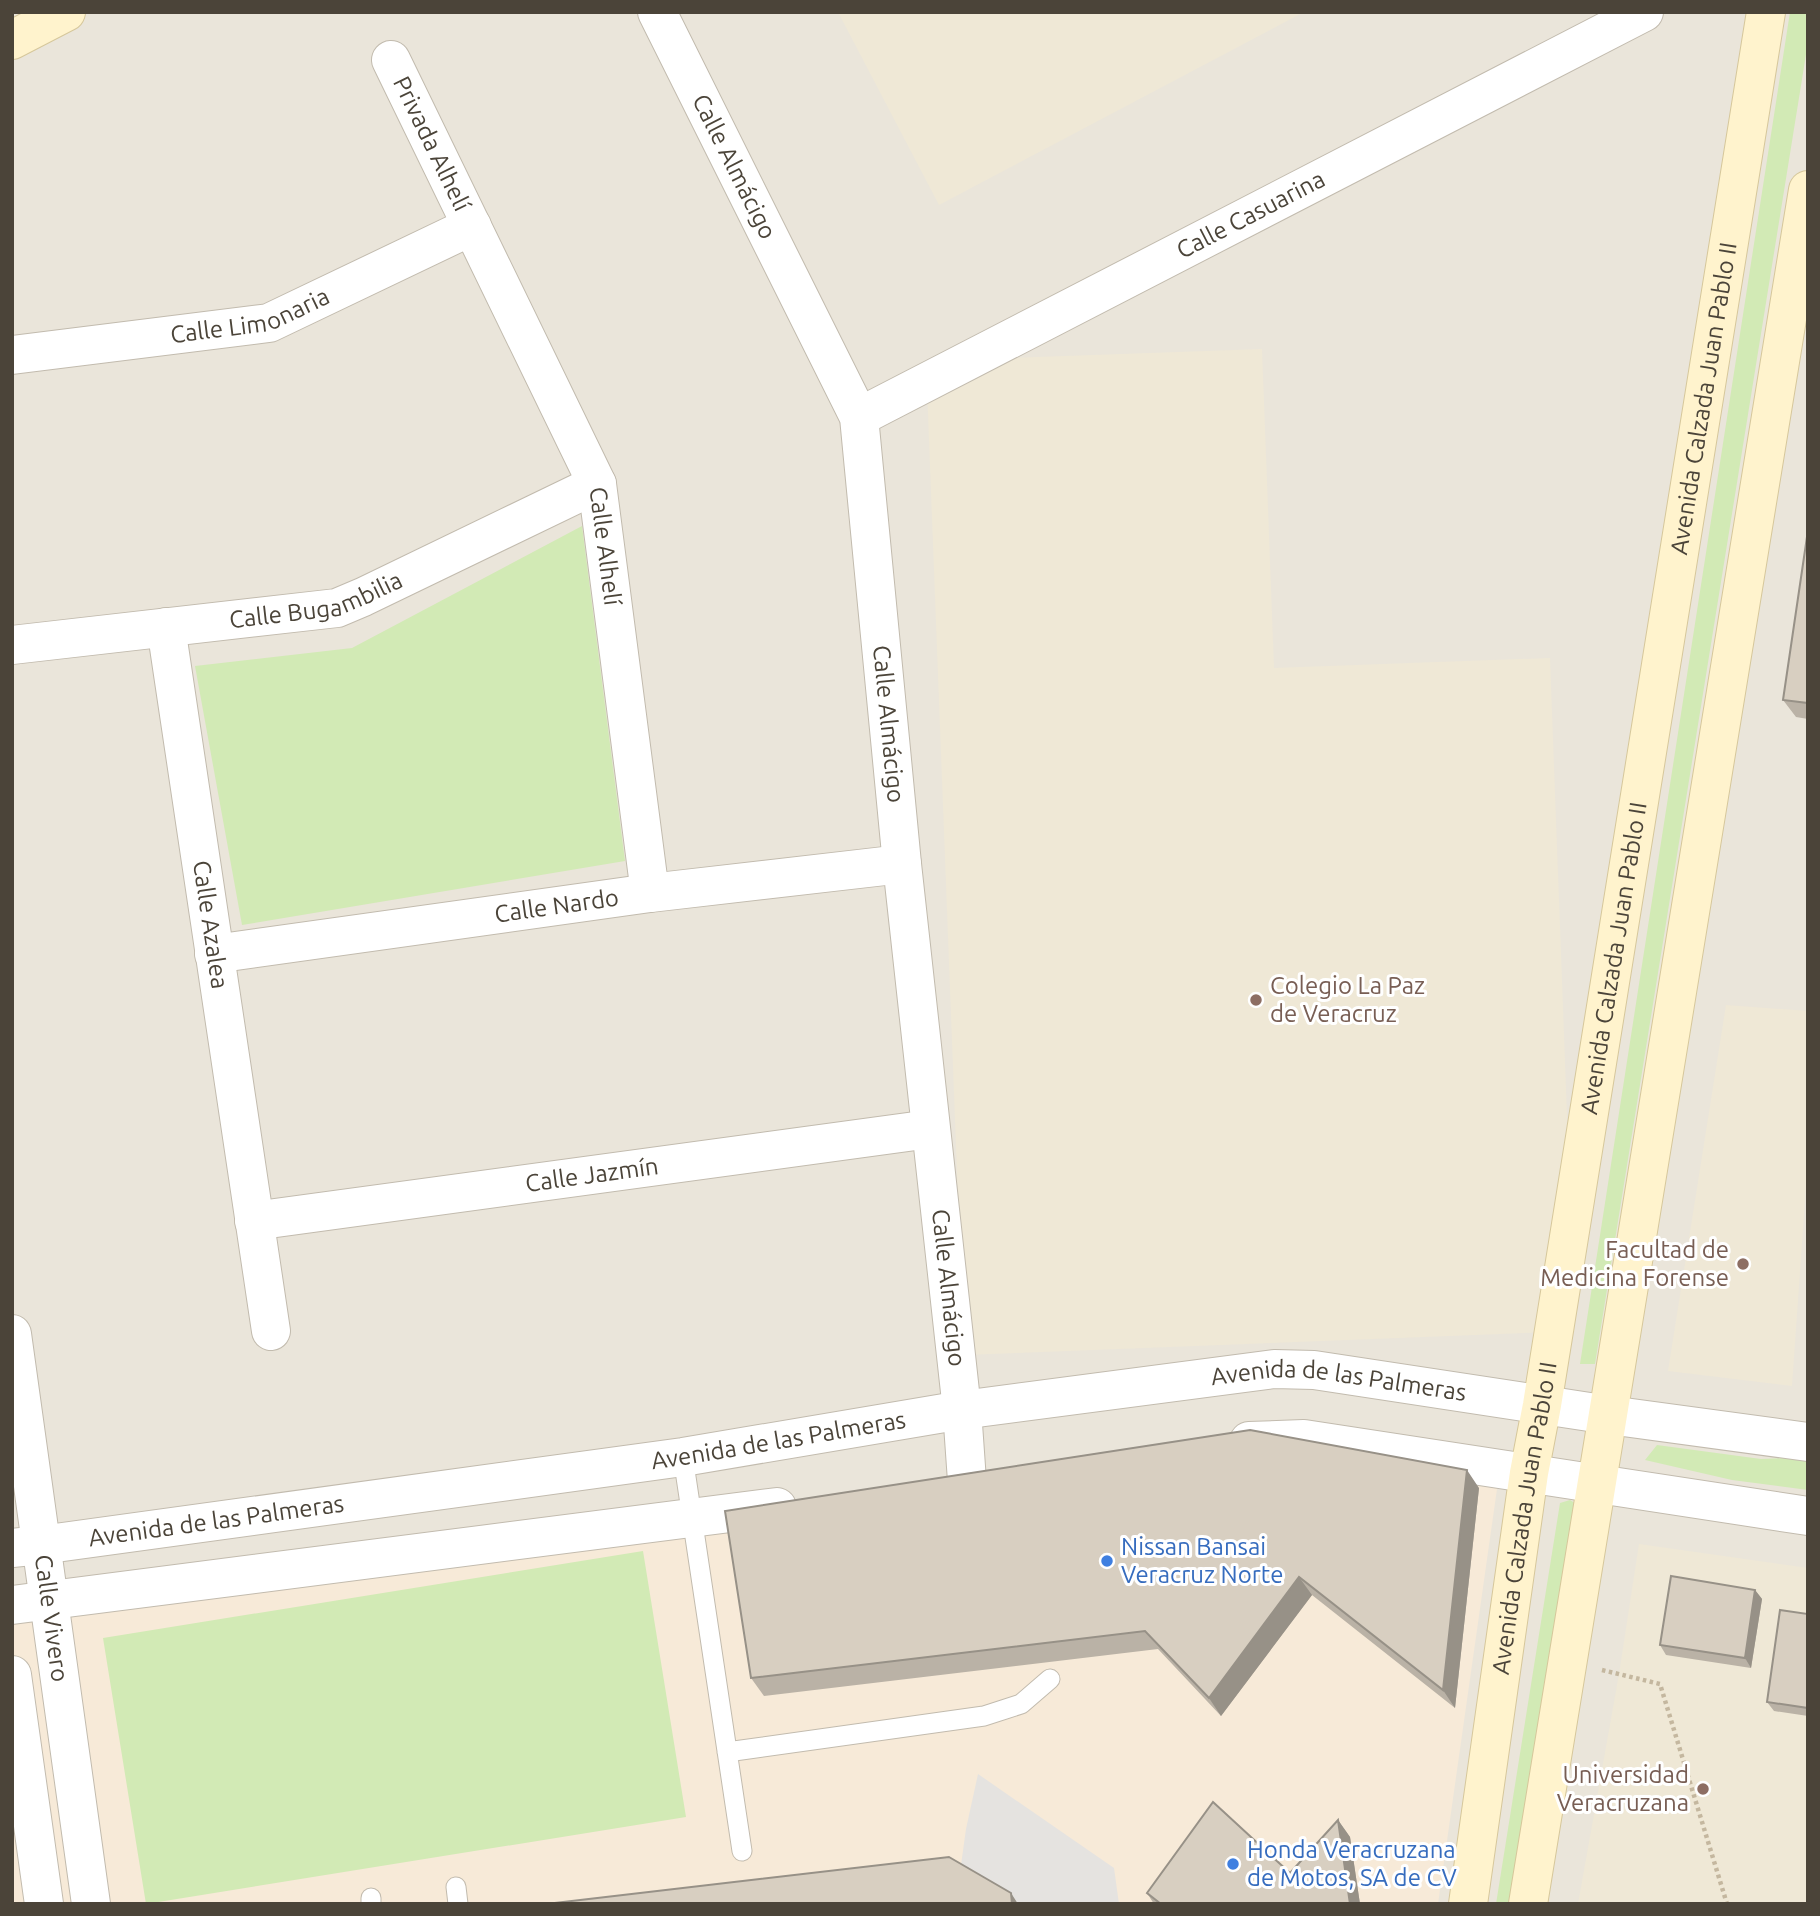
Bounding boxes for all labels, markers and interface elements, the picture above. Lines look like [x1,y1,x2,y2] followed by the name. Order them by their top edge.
[388,72,477,216] street label: Privada Alhelí
[687,90,782,243] street label: Calle Almácigo
[1172,165,1329,264] street label: Calle Casuarina
[1665,240,1742,557] street label: Avenida Calzada Juan Pablo II
[169,282,334,348] street label: Calle Limonaria
[584,485,627,608] street label: Calle Alhelí
[228,566,406,633] street label: Calle Bugambilia
[868,644,910,804] street label: Calle Almácigo
[1575,800,1652,1116] street label: Avenida Calzada Juan Pablo II
[188,859,234,991] street label: Calle Azalea
[493,884,620,928] street label: Calle Nardo
[1270,972,1425,1027] place label: Colegio La Paz de Veracruz
[1248,992,1264,1008] marker: Colegio La Paz de Veracruz
[524,1152,660,1197] street label: Calle Jazmín
[927,1208,971,1368] street label: Calle Almácigo
[1540,1236,1729,1291] place label: Facultad de Medicina Forense
[1735,1256,1751,1272] marker: Facultad de Medicina Forense
[1209,1355,1468,1406] street label: Avenida de las Palmeras
[1487,1360,1562,1676] street label: Avenida Calzada Juan Pablo II
[649,1406,908,1474] street label: Avenida de las Palmeras
[87,1490,346,1551] street label: Avenida de las Palmeras
[1121,1533,1283,1588] place label: Nissan Bansai Veracruz Norte
[30,1553,74,1684] street label: Calle Vivero
[1099,1553,1115,1569] marker: Nissan Bansai Veracruz Norte
[1557,1761,1689,1816] place label: Universidad Veracruzana
[1695,1781,1711,1797] marker: Universidad Veracruzana
[1247,1836,1457,1891] place label: Honda Veracruzana de Motos, SA de CV
[1225,1856,1241,1872] marker: Honda Veracruzana de Motos, SA de CV

